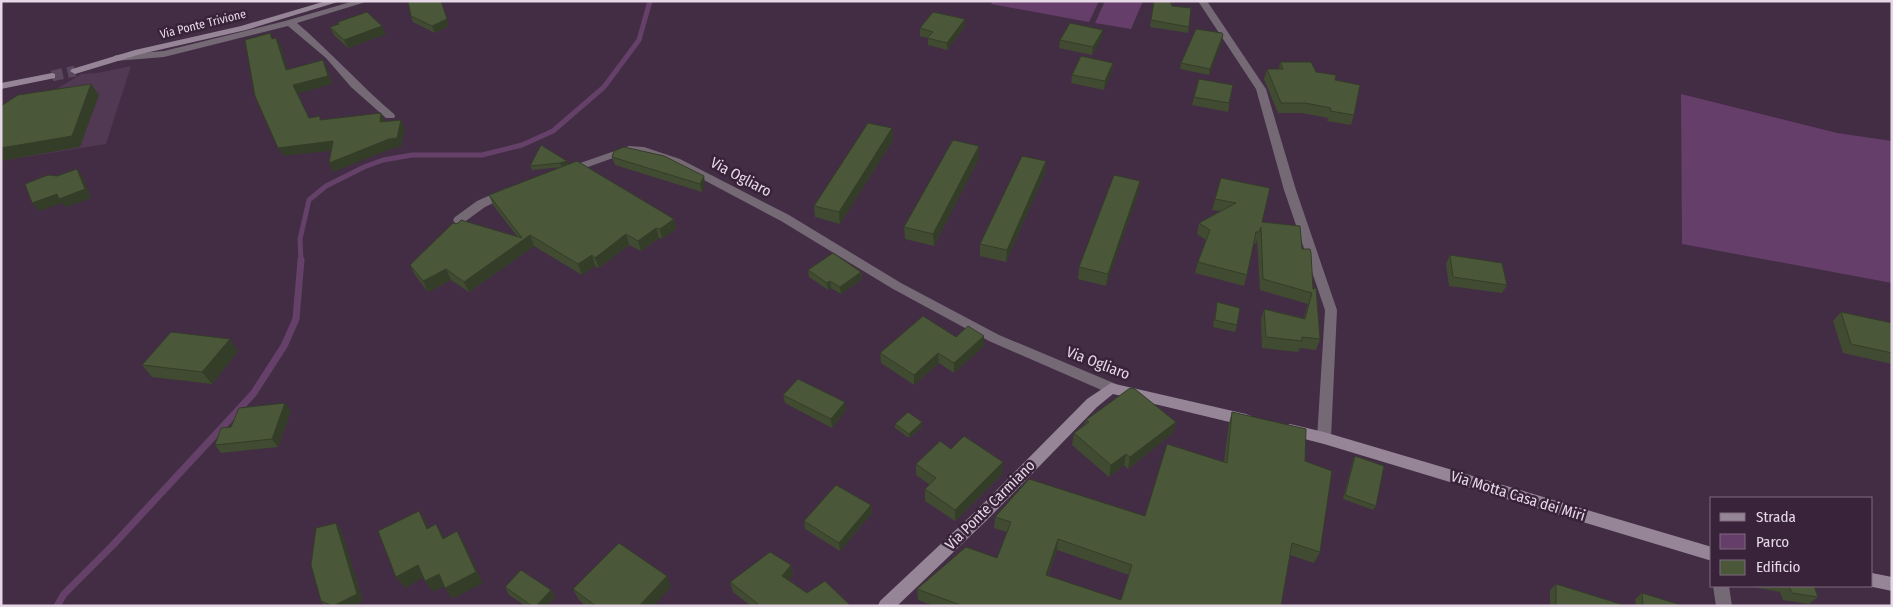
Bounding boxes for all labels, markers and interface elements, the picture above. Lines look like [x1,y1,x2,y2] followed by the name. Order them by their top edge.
[159,7,248,41] street label: Via Ponte Trivione
[707,153,775,201] street label: Via Ogliaro
[1064,343,1132,383] street label: Via Ogliaro
[941,456,1039,554] street label: Via Ponte Carmiano
[1449,467,1587,525] street label: Via Motta Casa dei Miri
[1710,497,1873,587] legend
[1756,508,1796,526] text: Strada
[1756,533,1789,551] text: Parco
[1756,558,1801,576] text: Edificio

